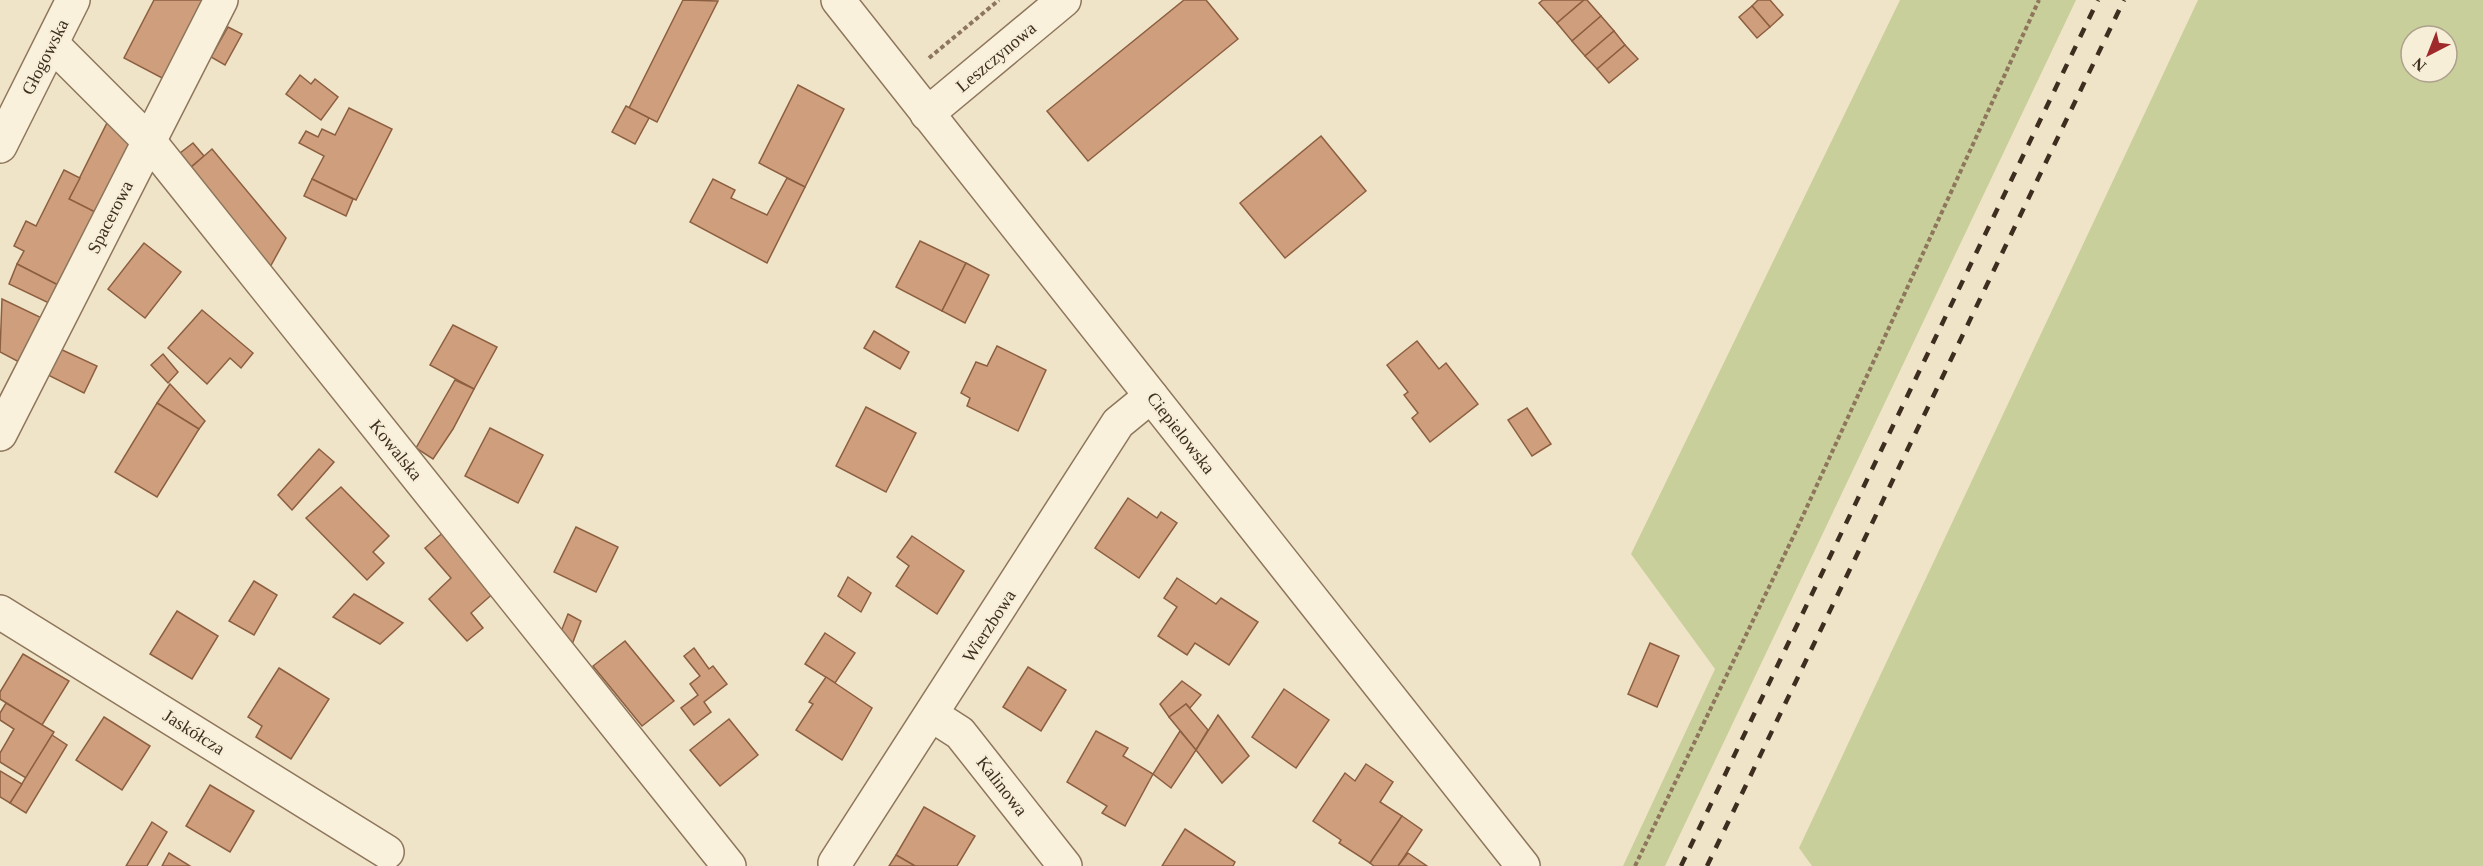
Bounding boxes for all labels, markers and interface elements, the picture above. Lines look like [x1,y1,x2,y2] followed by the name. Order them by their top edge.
[17,16,73,98] street label: Głogowska
[952,18,1040,96] street label: Leszczynowa
[2399,24,2459,84] north arrow
[2409,54,2429,75] text: N
[83,177,137,257] street label: Spacerowa
[1143,388,1219,478] street label: Ciepielowska
[366,416,426,484] street label: Kowalska
[958,586,1020,666] street label: Wierzbowa
[159,705,229,759] street label: Jaskółcza
[973,752,1031,820] street label: Kalinowa

